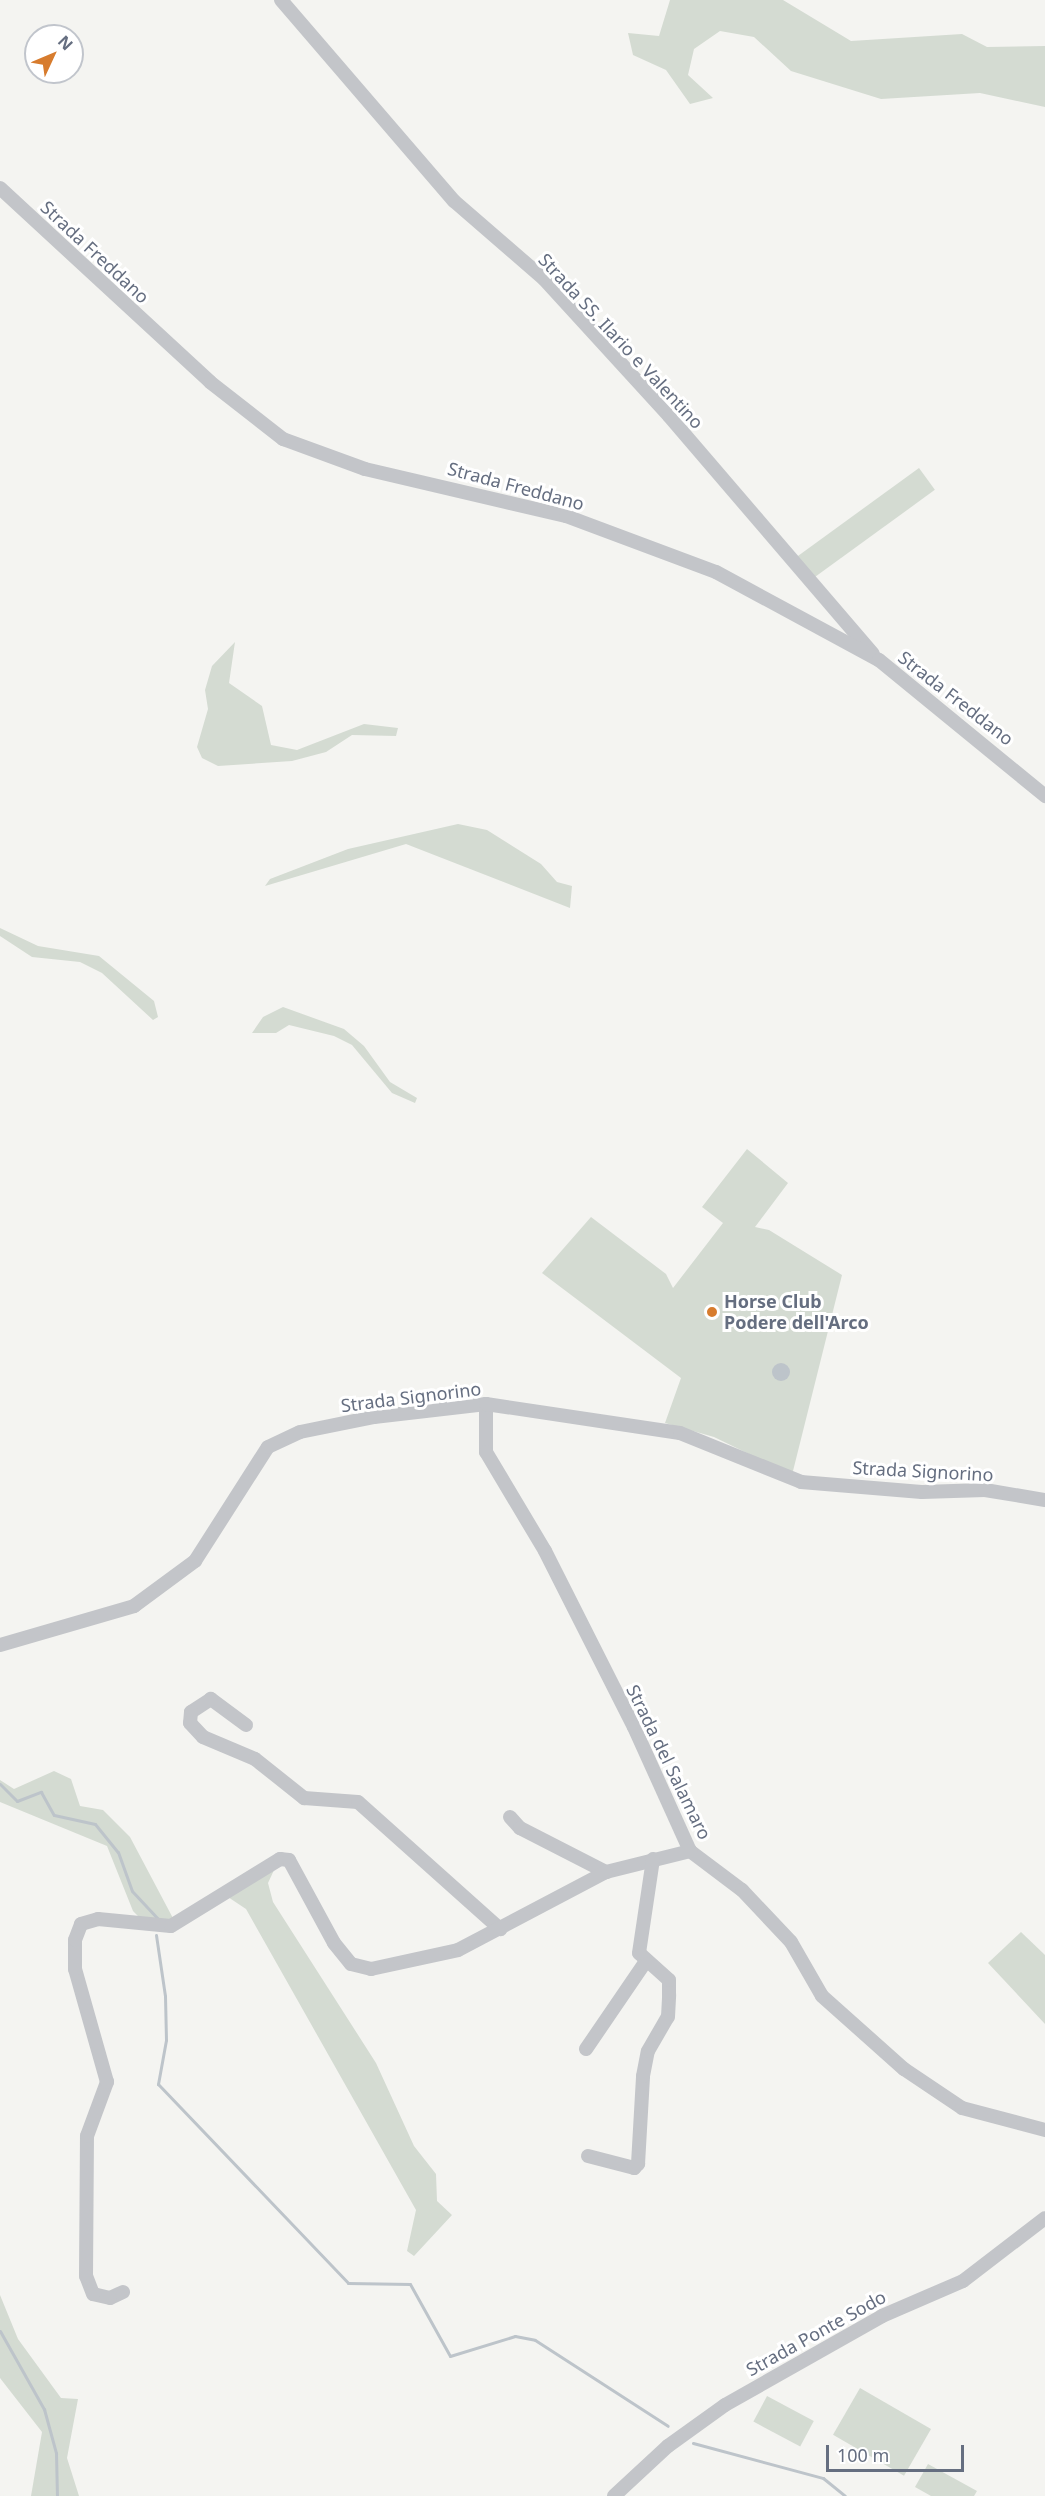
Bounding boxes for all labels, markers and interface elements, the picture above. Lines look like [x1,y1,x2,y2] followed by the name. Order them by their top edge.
[24,24,84,84] north arrow
[53,31,78,55] text: N
[36,196,154,308] street label: Strada Freddano
[534,249,708,433] street label: Strada SS. Ilario e Valentino
[445,457,587,515] street label: Strada Freddano
[894,646,1018,750] street label: Strada Freddano
[724,1291,869,1334] place label: Horse Club Podere dell'Arco
[705,1305,719,1319] marker: Horse Club Podere dell'Arco
[340,1378,482,1416] street label: Strada Signorino
[852,1457,994,1485] street label: Strada Signorino
[622,1681,716,1843] street label: Strada del Salamaro
[742,2286,890,2380] street label: Strada Ponte Sodo
[829,2433,967,2471] scale bar
[837,2443,889,2467] text: 100 m

